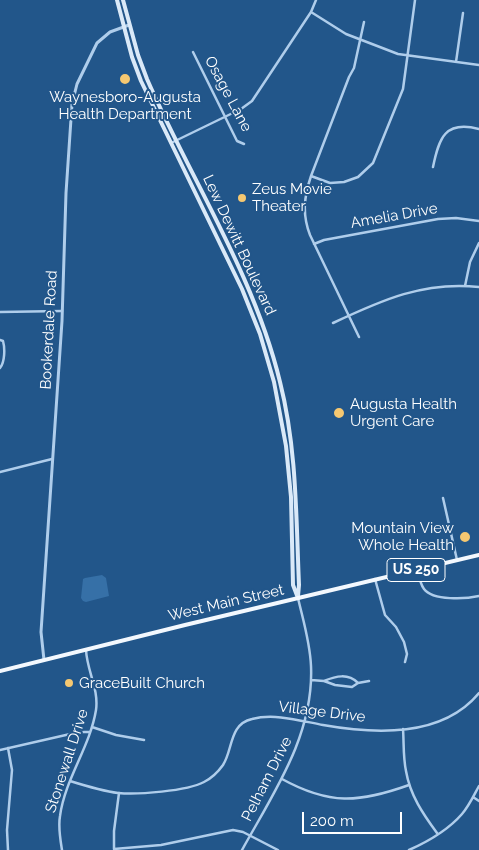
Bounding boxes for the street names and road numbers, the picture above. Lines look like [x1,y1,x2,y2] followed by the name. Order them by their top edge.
[201,53,255,135] street label: Osage Lane
[199,172,279,318] street label: Lew Dewitt Boulevard
[349,200,439,232] street label: Amelia Drive
[37,270,61,390] street label: Bookerdale Road
[387,558,445,582] road number: US 250
[166,581,286,625] street label: West Main Street
[277,698,367,726] street label: Village Drive
[42,707,92,815] street label: Stonewall Drive
[238,734,296,824] street label: Pelham Drive

